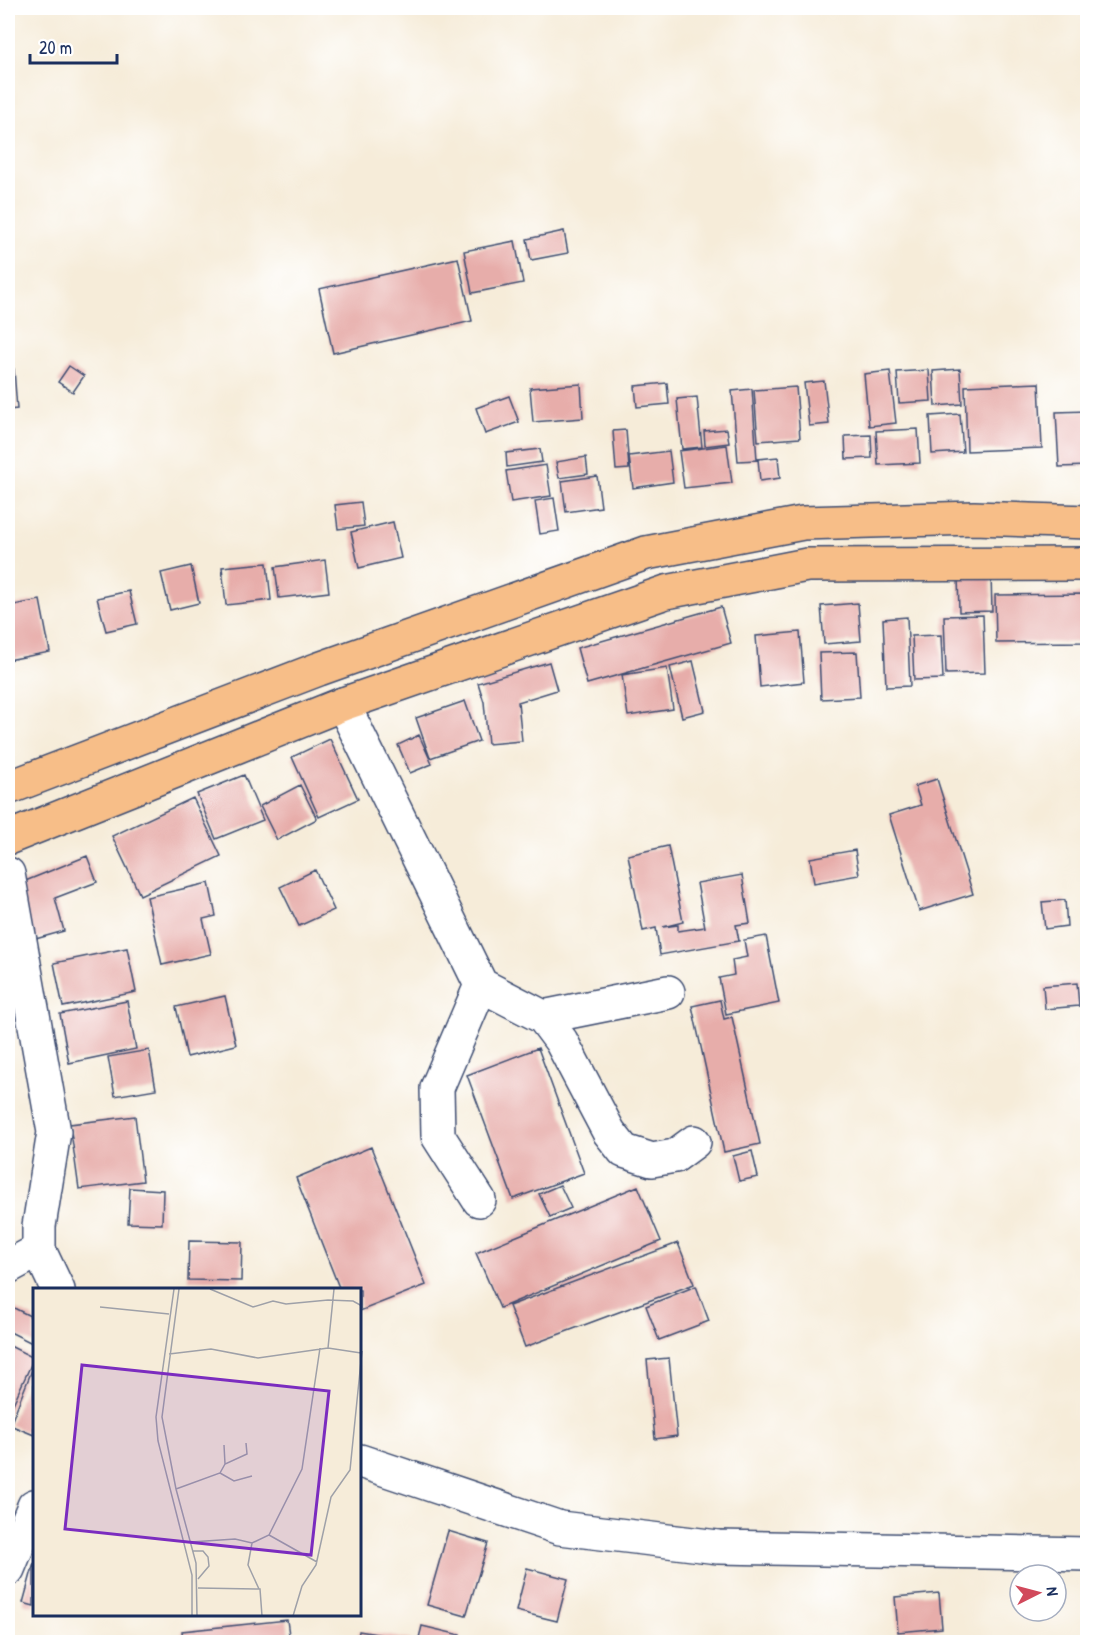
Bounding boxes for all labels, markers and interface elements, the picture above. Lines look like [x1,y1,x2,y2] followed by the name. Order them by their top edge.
[30,27,117,65] scale bar
[39,35,72,60] text: 20 m
[33,1288,362,1617] inset map
[1008,1563,1068,1623] north arrow
[1042,1586,1064,1597] text: N

